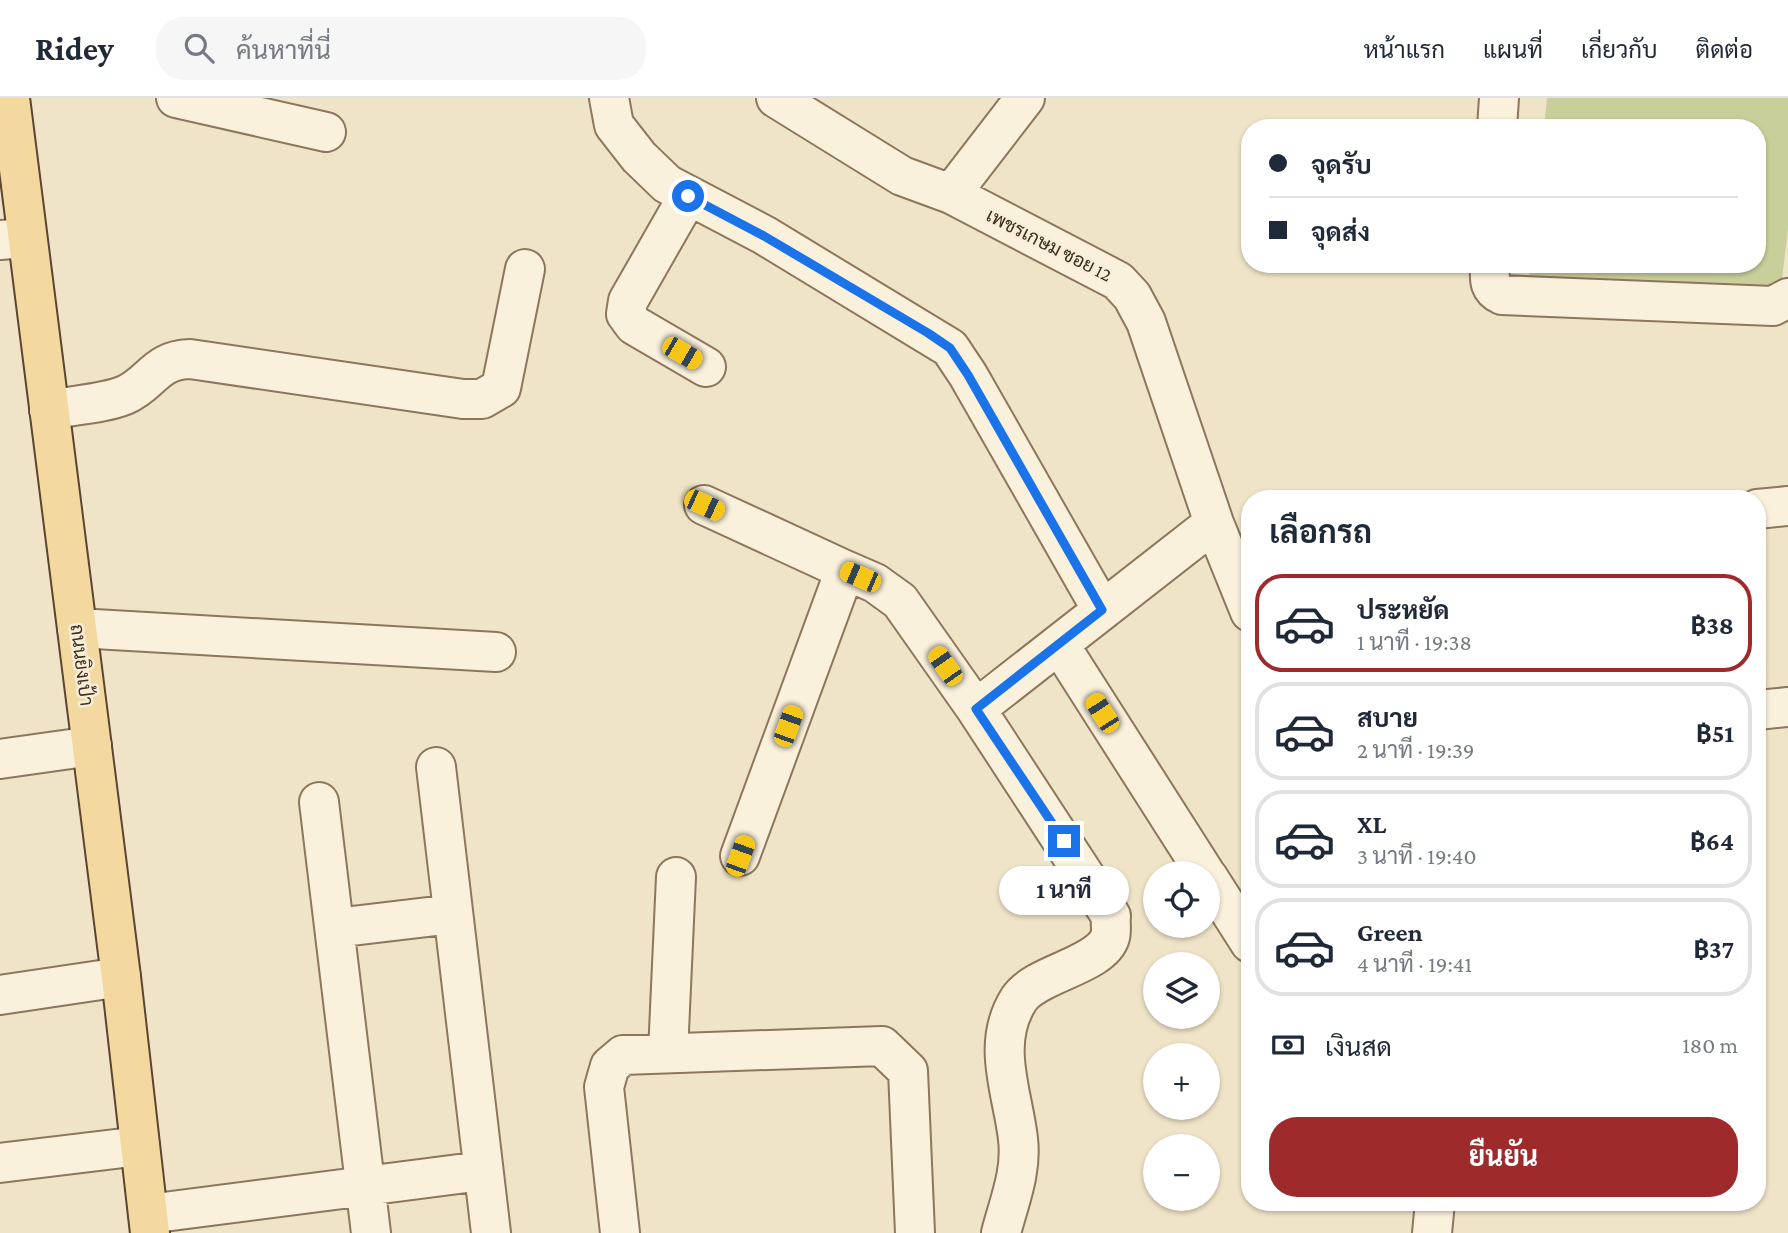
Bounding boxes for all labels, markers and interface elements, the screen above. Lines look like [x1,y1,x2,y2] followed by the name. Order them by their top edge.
[156,17,646,80] search box
[180,29,218,67] icon: search
[35,30,114,67] text: Ridey
[236,36,331,65] text: ค้นหาที่นี่
[1364,36,1445,63] text: หน้าแรก
[1483,36,1543,63] text: แผนที่
[1581,36,1658,63] text: เกี่ยวกับ
[1696,36,1753,63] text: ติดต่อ
[1311,151,1372,180] text: จุดรับ
[672,180,704,212] route start
[983,204,1115,286] street label: เพชรเกษม ซอย 12
[1311,218,1370,247] text: จุดส่ง
[659,333,706,373] car
[681,487,728,523] car
[1269,514,1372,550] text: เลือกรถ
[837,559,884,595] car
[1273,592,1336,655] icon: car
[1357,596,1450,625] text: ประหยัด
[1690,611,1734,640] text: ฿38
[67,623,99,707] street label: ถนนยิงเป้า
[1357,629,1472,655] text: 1 นาที · 19:38
[925,643,966,689] car
[1082,690,1123,736] car
[1273,700,1336,763] icon: car
[771,703,806,749] car
[1357,704,1418,733] text: สบาย
[1696,719,1734,748] text: ฿51
[1357,737,1474,763] text: 2 นาที · 19:39
[1273,808,1336,871] icon: car
[1357,810,1386,839] text: XL
[1048,825,1080,857] route end
[1690,827,1734,856] text: ฿64
[723,833,758,879] car
[1357,843,1477,869] text: 3 นาที · 19:40
[1143,861,1220,1211] map controls
[1143,861,1220,938] button: locate
[999,866,1129,914] callout: 1 นาที
[1036,877,1092,903] text: 1 นาที
[1273,916,1336,979] icon: car
[1357,918,1423,947] text: Green
[1693,935,1734,964] text: ฿37
[1357,951,1472,977] text: 4 นาที · 19:41
[1143,952,1220,1029] button: layers
[1269,1026,1307,1064] icon: cash
[1682,1032,1738,1058] text: 180 m
[1325,1033,1392,1062] text: เงินสด
[1143,1043,1220,1120] button: +
[1269,1117,1738,1197] button: ยืนยัน
[1143,1134,1220,1211] button: −

